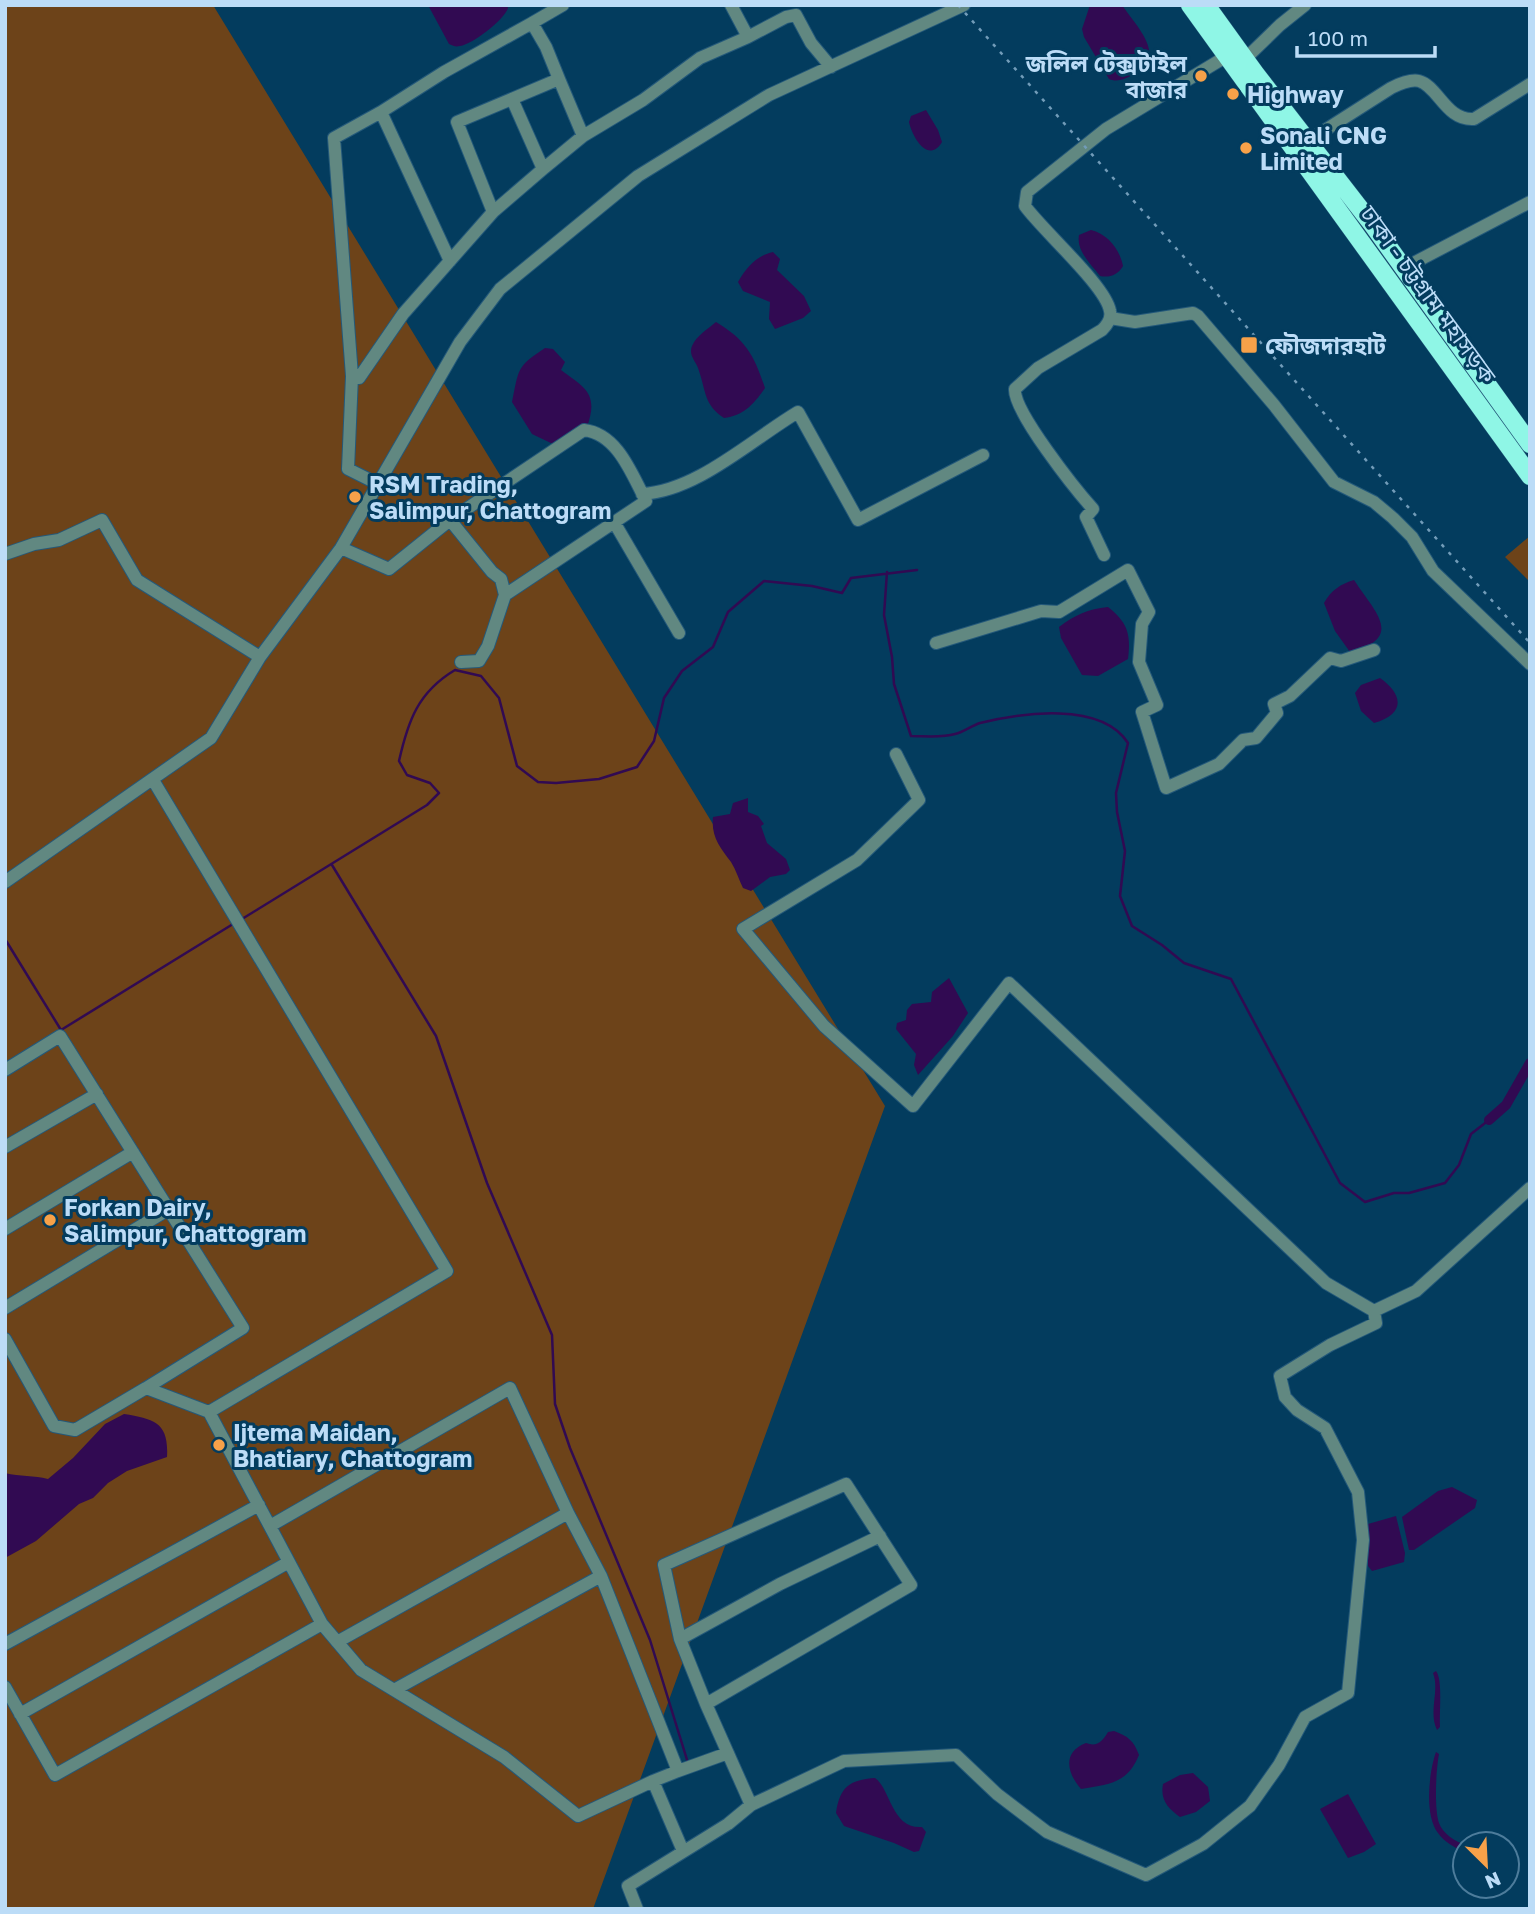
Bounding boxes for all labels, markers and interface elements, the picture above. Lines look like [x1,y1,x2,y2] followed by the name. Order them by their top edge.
[1297,14,1435,58] scale bar
[1308,25,1368,51] text: 100 m
[1025,49,1188,103] place label: জলিল টেক্সটাইল বাজার
[1193,68,1209,84] marker: জলিল টেক্সটাইল বাজার
[1247,80,1344,108] place label: Highway
[1225,86,1241,102] marker: Highway
[1260,121,1387,175] place label: Sonali CNG Limited
[1238,140,1254,156] marker: Sonali CNG Limited
[1355,199,1503,389] street label: ঢাকা - চট্টগ্রাম মহাসড়ক
[1265,331,1387,359] place label: ফৌজদারহাট
[1239,335,1259,355] marker: ফৌজদারহাট
[369,470,611,524] place label: RSM Trading, Salimpur, Chattogram
[347,489,363,505] marker: RSM Trading, Salimpur, Chattogram
[64,1193,306,1247] place label: Forkan Dairy, Salimpur, Chattogram
[42,1212,58,1228] marker: Forkan Dairy, Salimpur, Chattogram
[233,1418,472,1472] place label: Ijtema Maidan, Bhatiary, Chattogram
[211,1437,227,1453] marker: Ijtema Maidan, Bhatiary, Chattogram
[1451,1830,1521,1900] north arrow
[1482,1868,1504,1894] text: N

